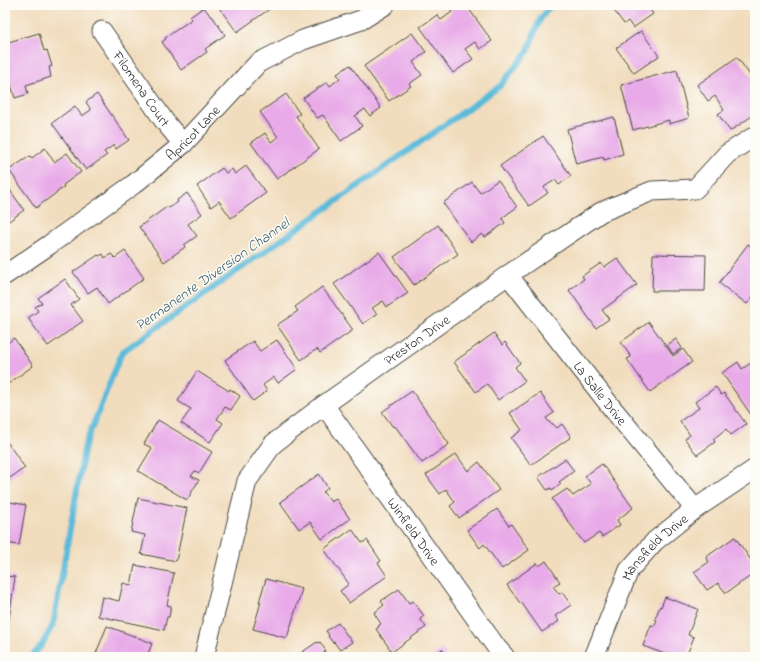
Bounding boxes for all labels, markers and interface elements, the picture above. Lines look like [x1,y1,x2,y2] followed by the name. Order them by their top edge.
[106,46,174,133] street label: Filomena Court
[161,100,226,166] street label: Apricot Lane
[131,212,296,337] water label: Permanente Diversion Channel
[380,310,455,372] street label: Preston Drive
[567,357,632,431] street label: La Salle Drive
[381,494,445,571] street label: Winfield Drive
[617,509,694,584] street label: Mansfield Drive

